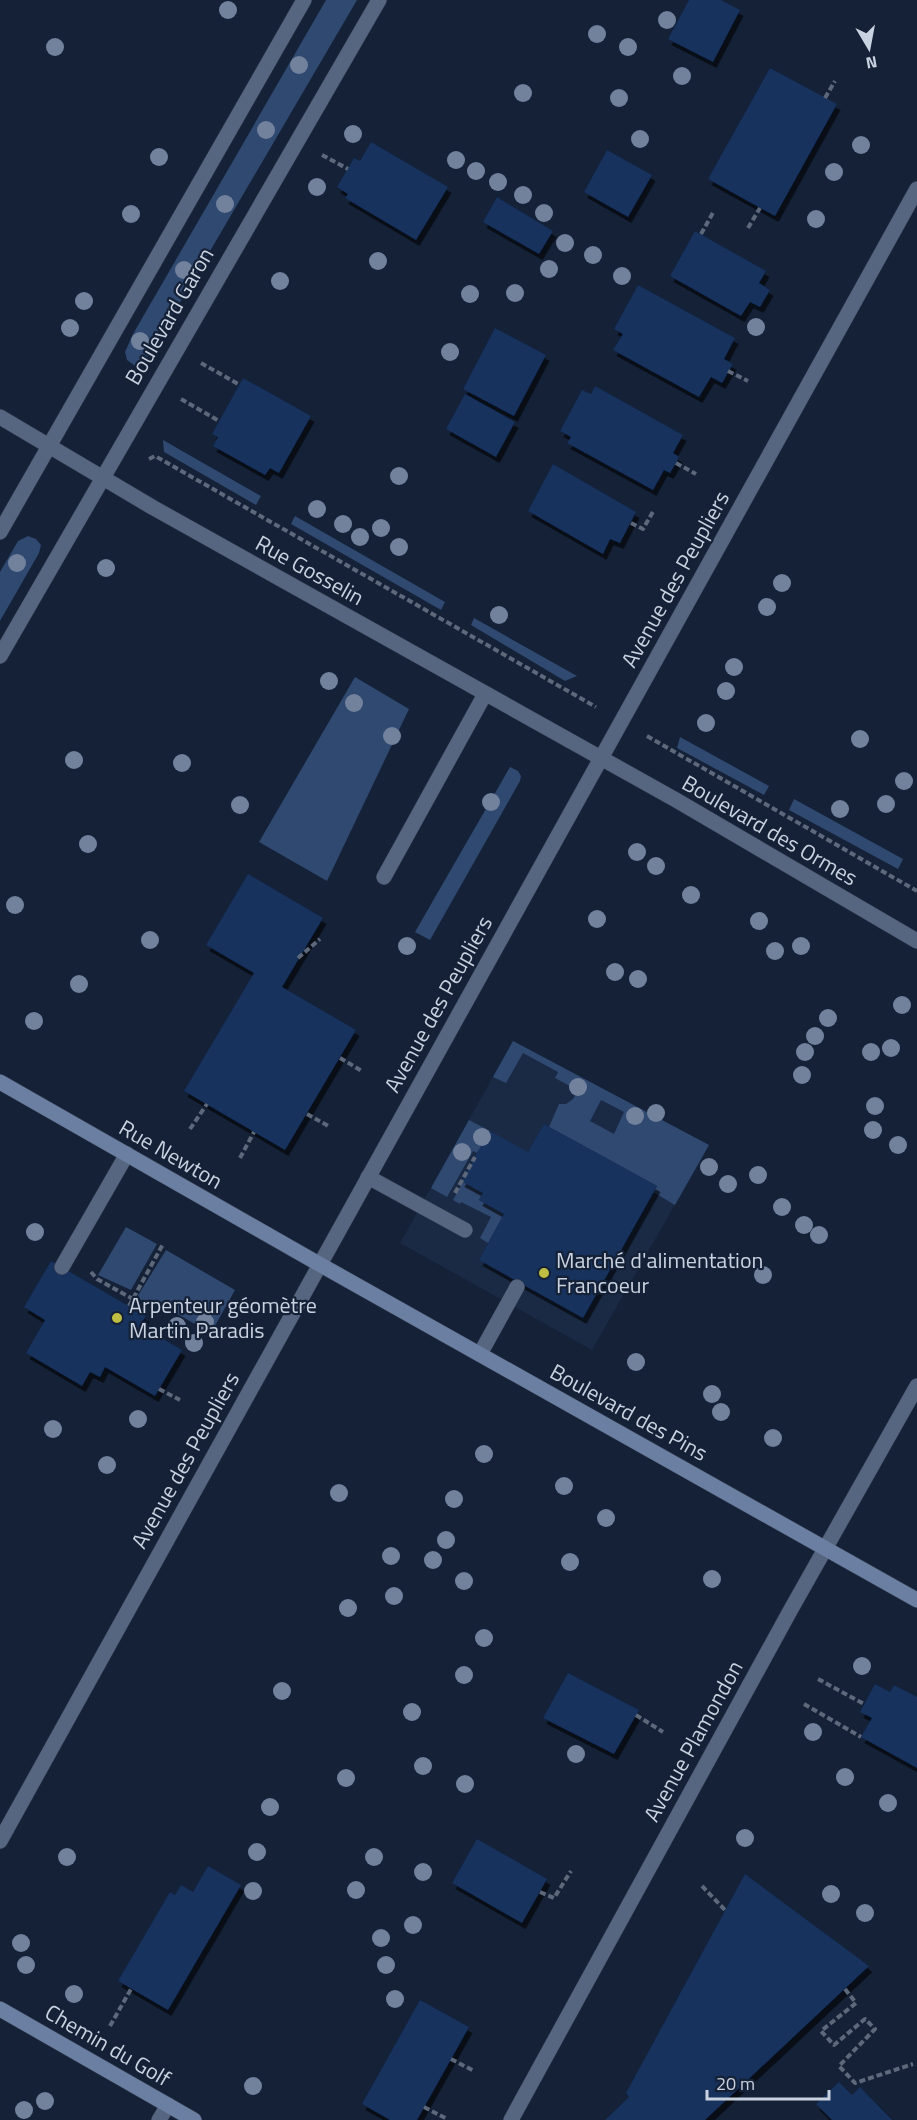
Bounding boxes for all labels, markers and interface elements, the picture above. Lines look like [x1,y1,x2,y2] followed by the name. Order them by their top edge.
[839,18,899,78] north arrow
[864,50,879,76] text: N
[116,241,222,391] street label: Boulevard Garon
[612,484,738,674] street label: Avenue des Peupliers
[249,526,371,614] street label: Rue Gosselin
[676,766,864,894] street label: Boulevard des Ormes
[375,909,501,1099] street label: Avenue des Peupliers
[113,1111,229,1197] street label: Rue Newton
[556,1243,763,1302] place label: Marché d'alimentation Francoeur
[537,1266,551,1280] marker: Marché d'alimentation Francoeur
[129,1288,317,1347] place label: Arpenteur géomètre Martin Paradis
[110,1311,124,1325] marker: Arpenteur géomètre Martin Paradis
[544,1355,714,1469] street label: Boulevard des Pins
[122,1365,248,1555] street label: Avenue des Peupliers
[635,1654,751,1828] street label: Avenue Plamondon
[39,1995,178,2095] street label: Chemin du Golf
[707,2063,828,2101] scale bar
[716,2070,755,2097] text: 20 m

